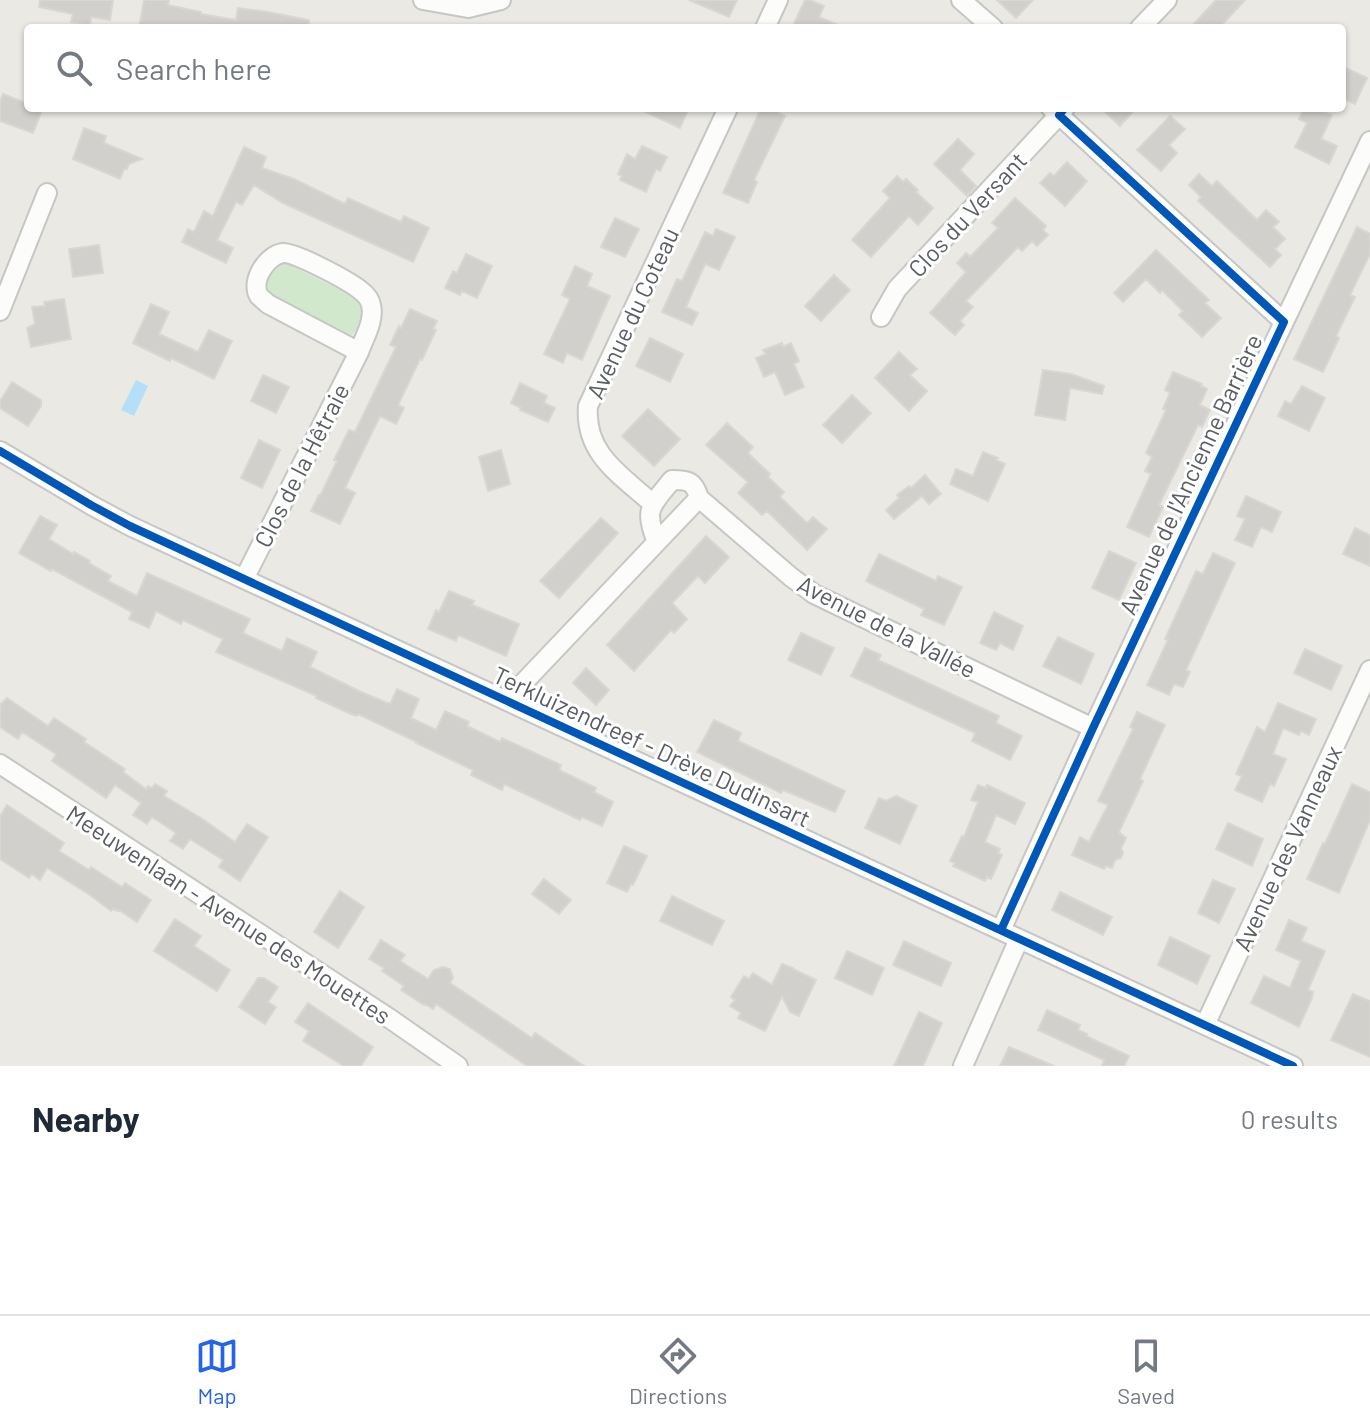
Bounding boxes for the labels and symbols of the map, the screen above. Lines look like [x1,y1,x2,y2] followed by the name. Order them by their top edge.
[902,146,1032,282] street label: Clos du Versant
[580,223,684,403] street label: Avenue du Coteau
[1112,329,1268,619] street label: Avenue de l'Ancienne Barrière
[247,378,355,552] street label: Clos de la Hêtraie
[793,569,981,683] street label: Avenue de la Vallée
[489,660,815,832] street label: Terkluizendreef - Drève Dudinsart
[1227,741,1347,955] street label: Avenue des Vanneaux
[62,798,396,1030] street label: Meeuwenlaan - Avenue des Mouettes

